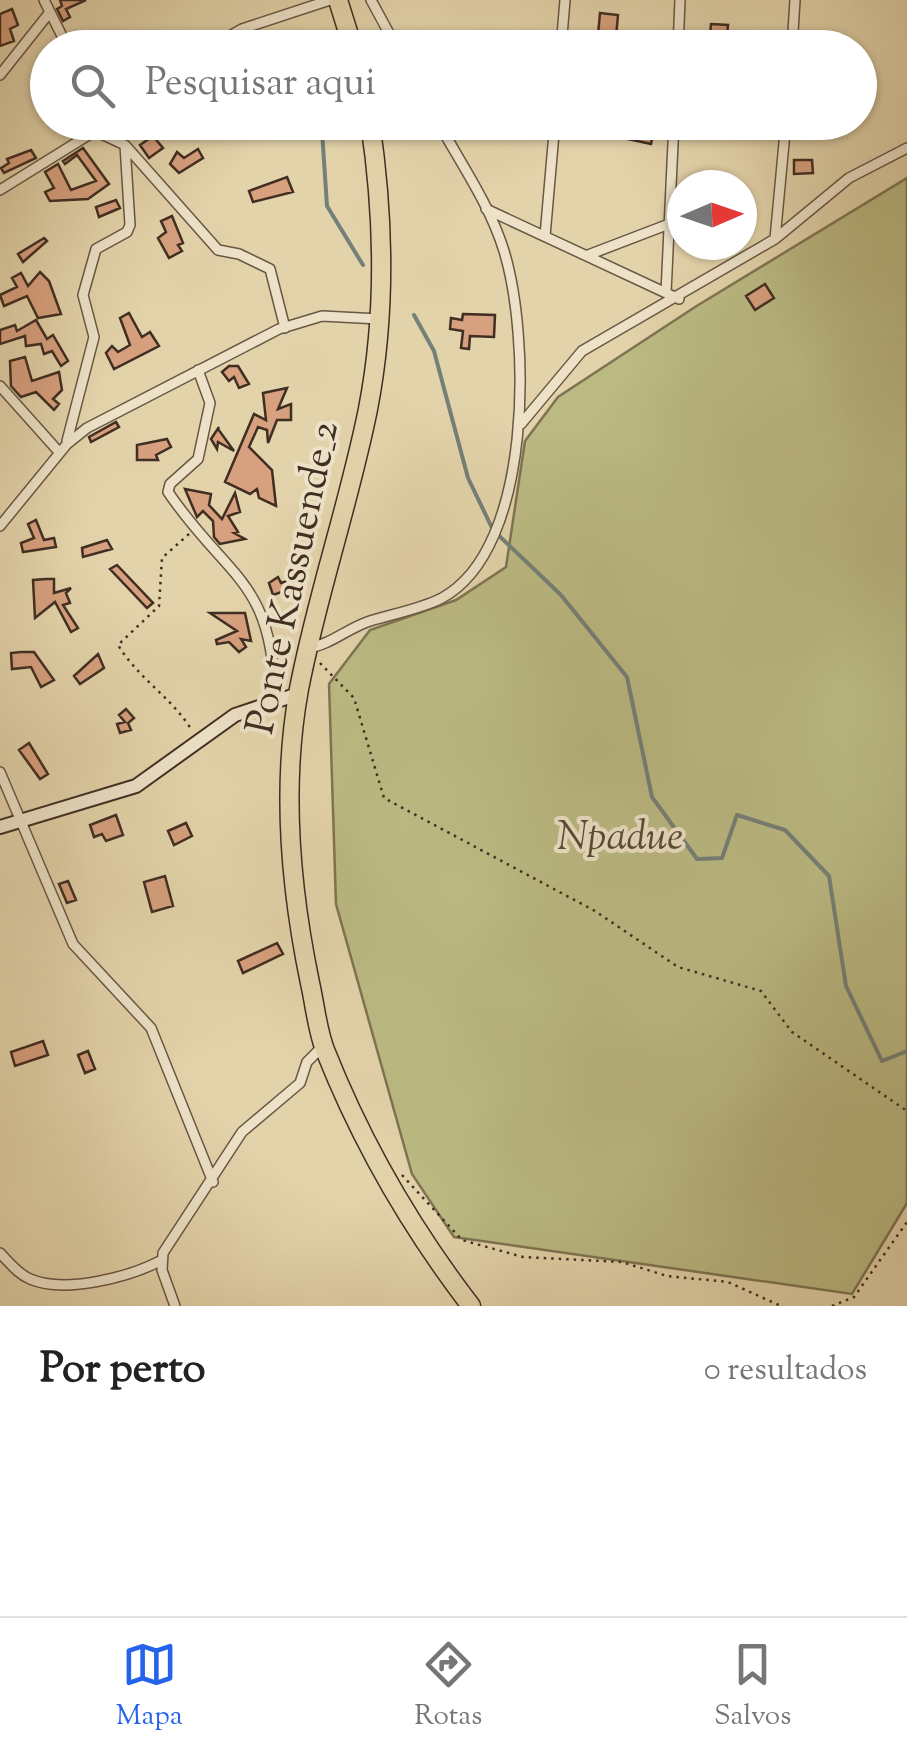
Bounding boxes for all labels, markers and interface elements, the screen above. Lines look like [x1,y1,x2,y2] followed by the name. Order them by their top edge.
[30,30,877,140] search box
[65,58,120,113] icon: search
[145,58,376,112] text: Pesquisar aqui
[667,170,757,260] north arrow
[234,416,356,740] street label: Ponte Kassuende_2
[557,811,683,868] park label: Npadue
[40,1341,206,1401] text: Por perto
[704,1348,867,1394] text: 0 resultados
[116,1637,183,1737] tab: Mapa
[414,1637,482,1737] tab: Rotas
[714,1637,791,1737] tab: Salvos

